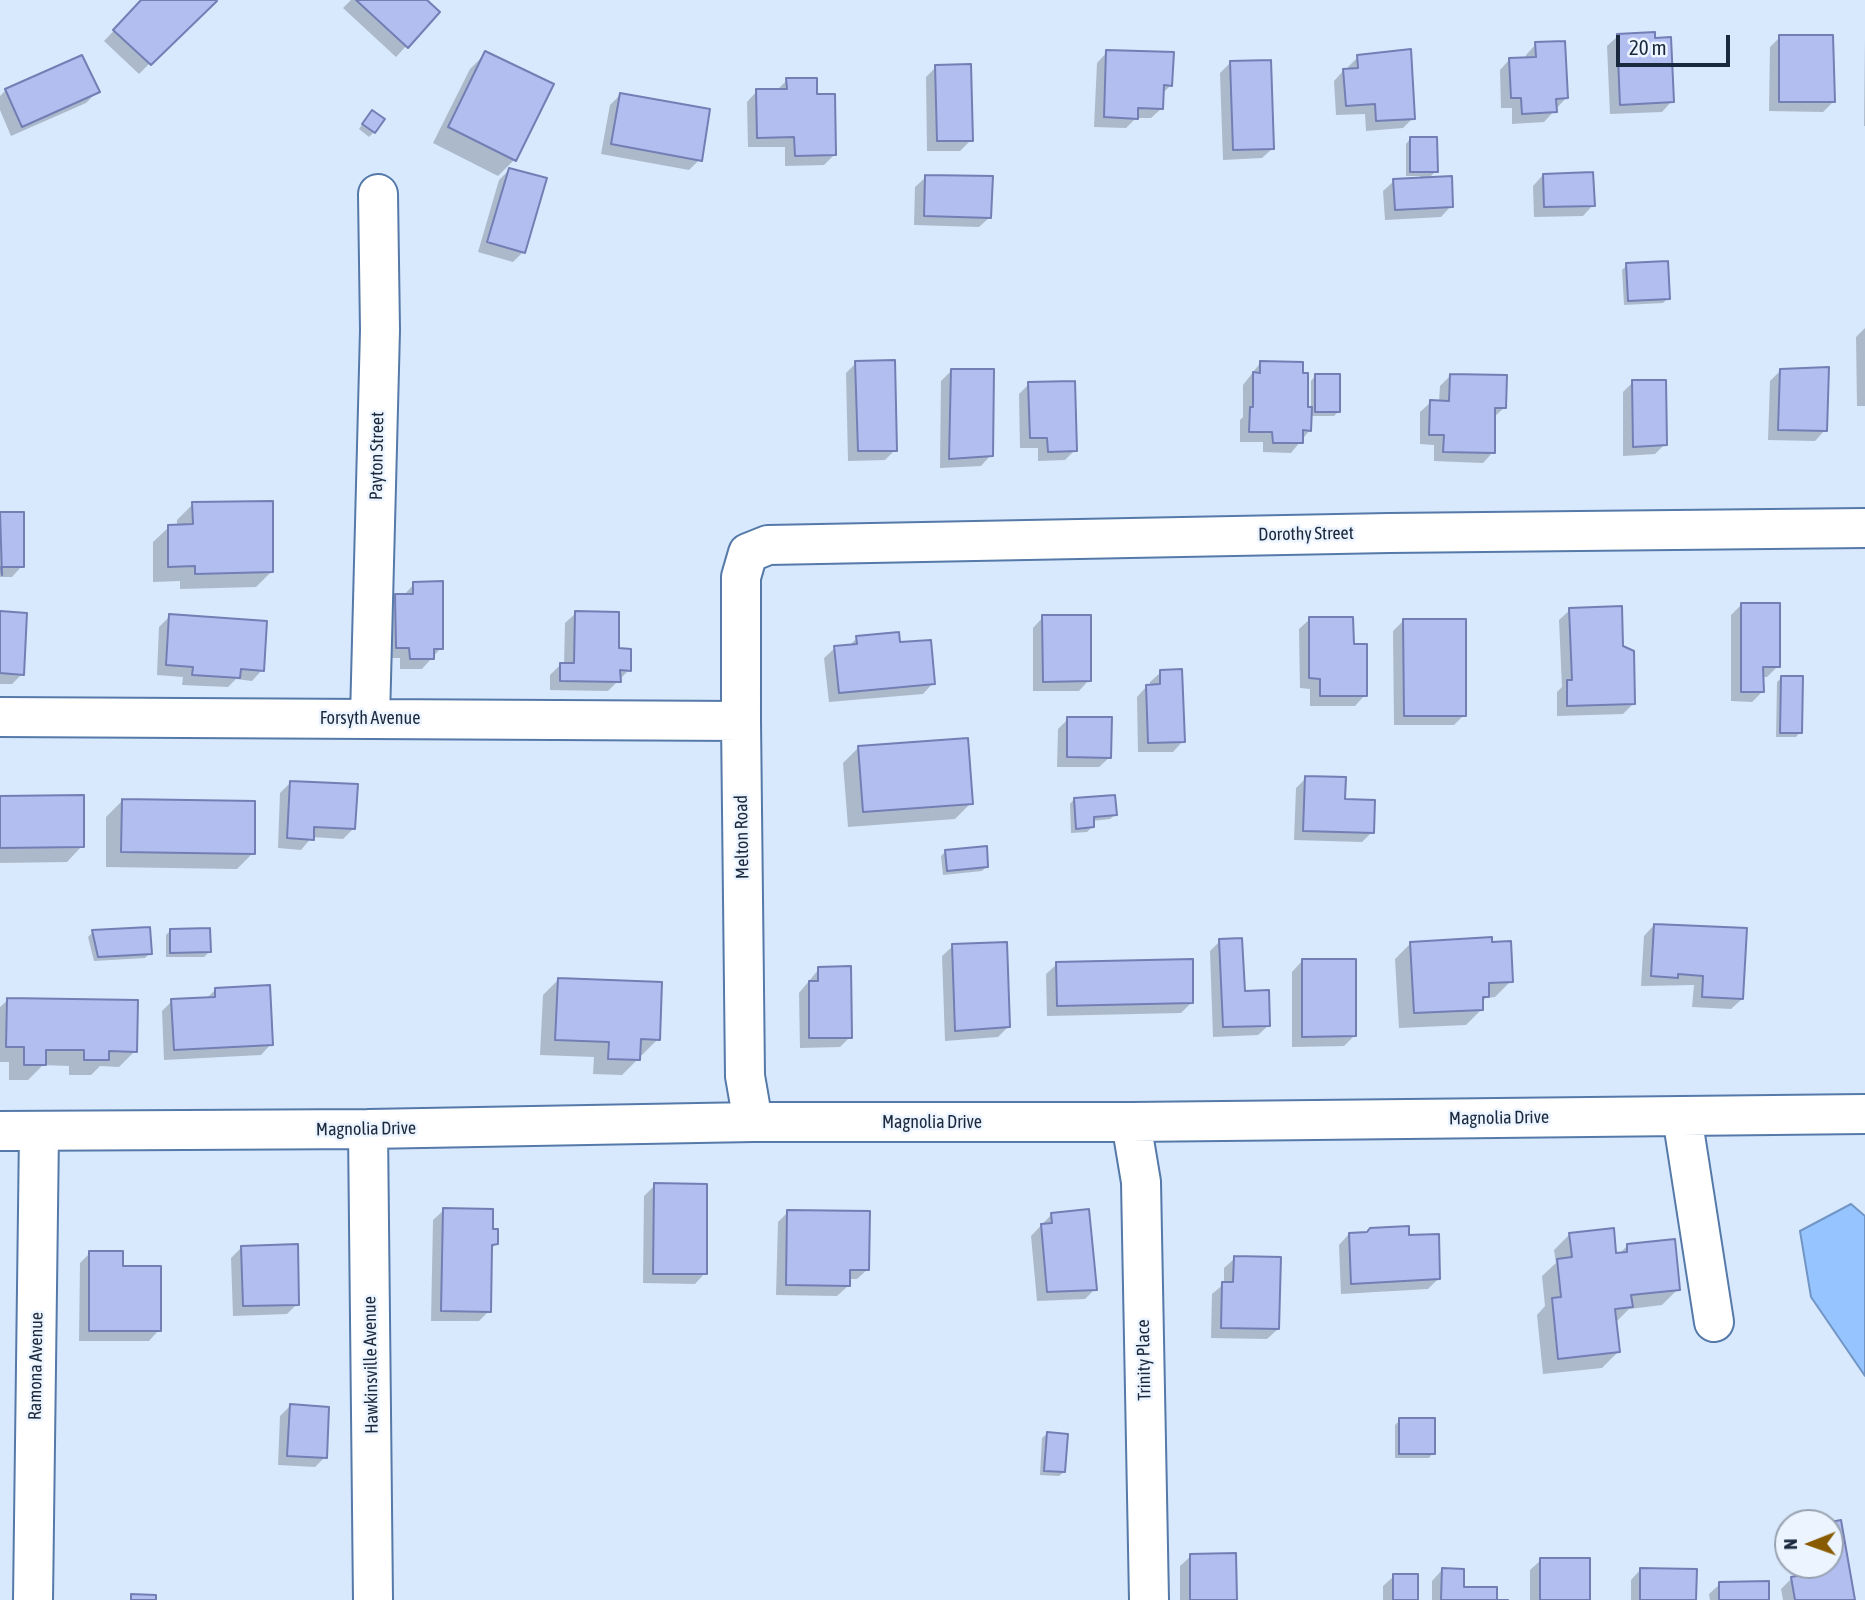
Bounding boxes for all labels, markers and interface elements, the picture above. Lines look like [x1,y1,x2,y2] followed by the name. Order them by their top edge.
[1620,21,1734,65] scale bar
[1629,35,1667,59] text: 20 m
[365,412,389,500] street label: Payton Street
[1258,522,1354,546] street label: Dorothy Street
[320,707,420,729] street label: Forsyth Avenue
[730,795,754,879] street label: Melton Road
[1449,1106,1549,1130] street label: Magnolia Drive
[882,1111,982,1133] street label: Magnolia Drive
[316,1117,416,1141] street label: Magnolia Drive
[359,1296,383,1434] street label: Hawkinsville Avenue
[24,1312,48,1420] street label: Ramona Avenue
[1132,1319,1156,1401] street label: Trinity Place
[1774,1509,1844,1579] north arrow
[1779,1539,1801,1550] text: N

